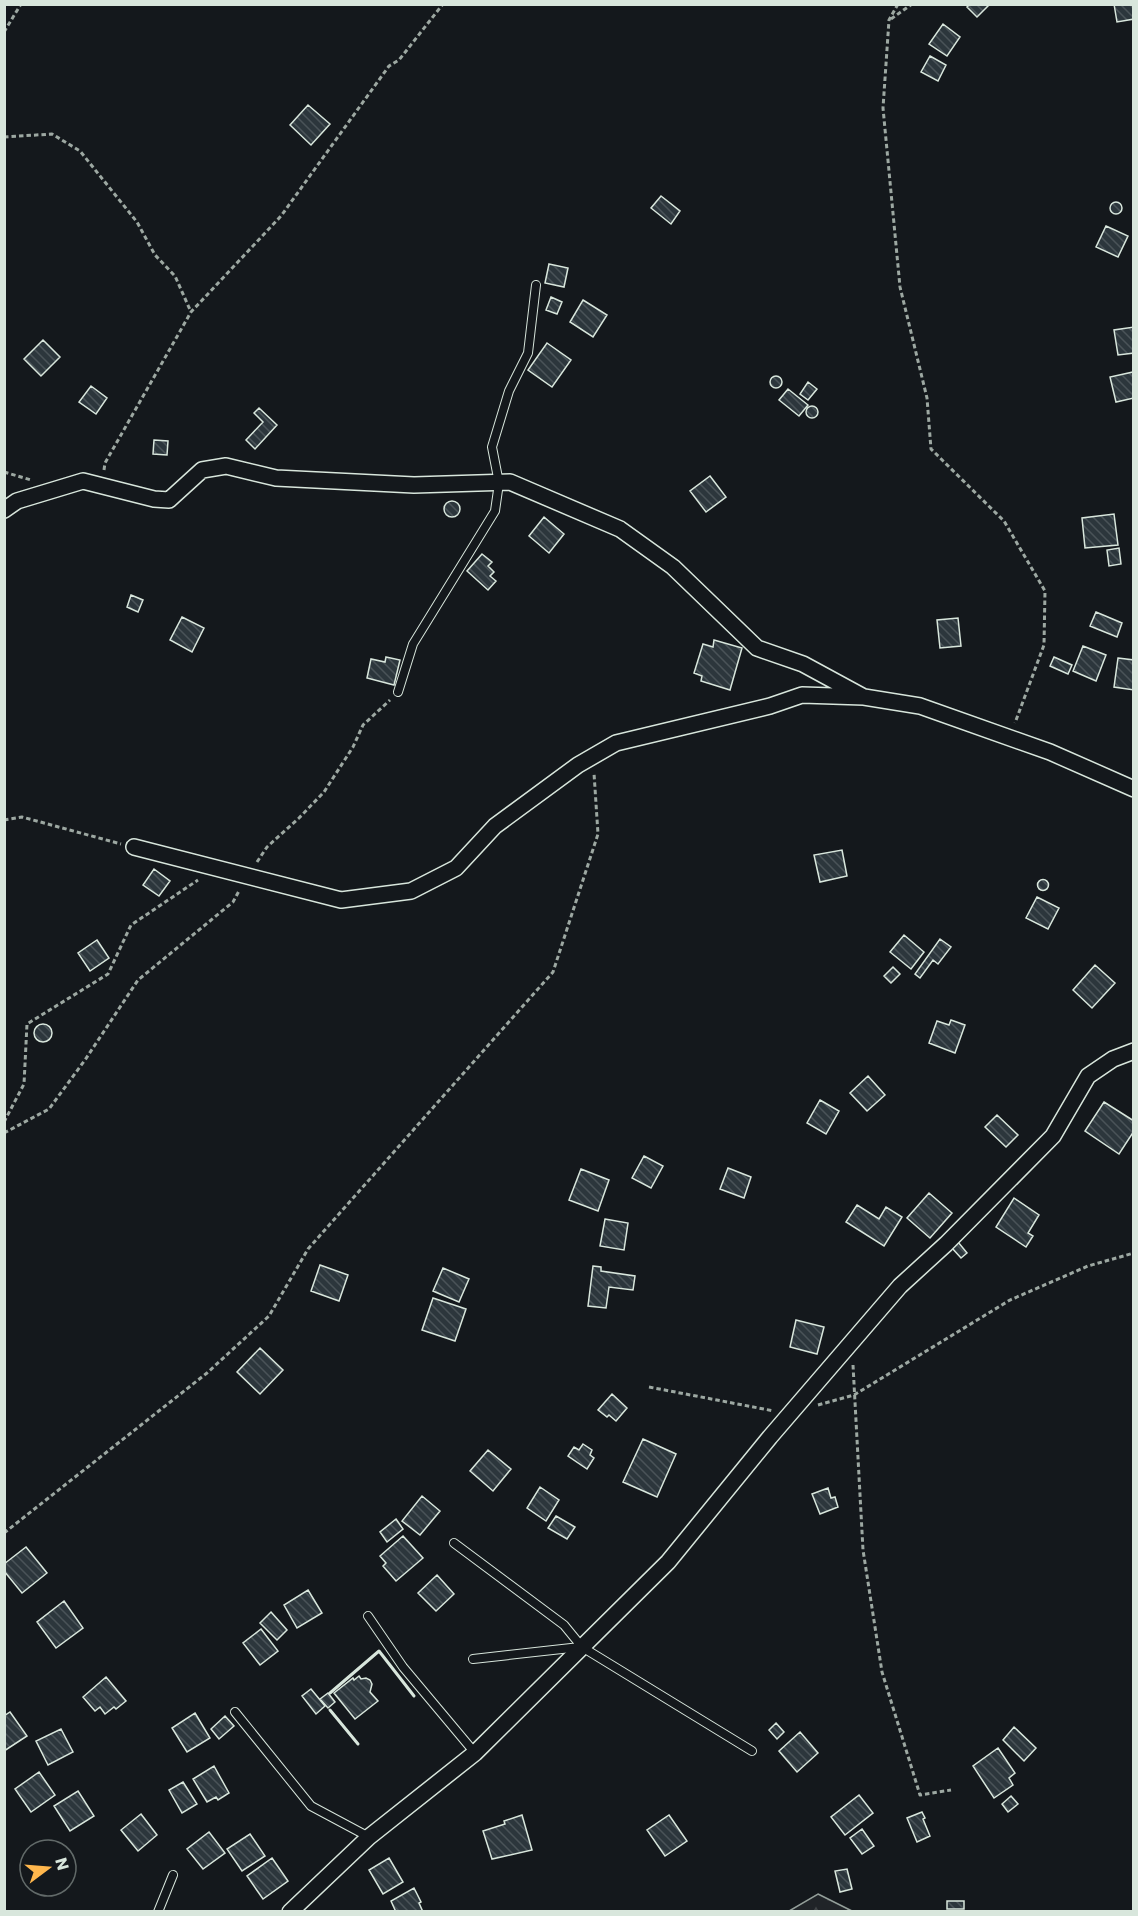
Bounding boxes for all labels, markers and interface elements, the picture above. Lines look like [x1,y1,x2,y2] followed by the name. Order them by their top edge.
[18,1838,78,1898] north arrow
[49,1855,75,1873] text: N

